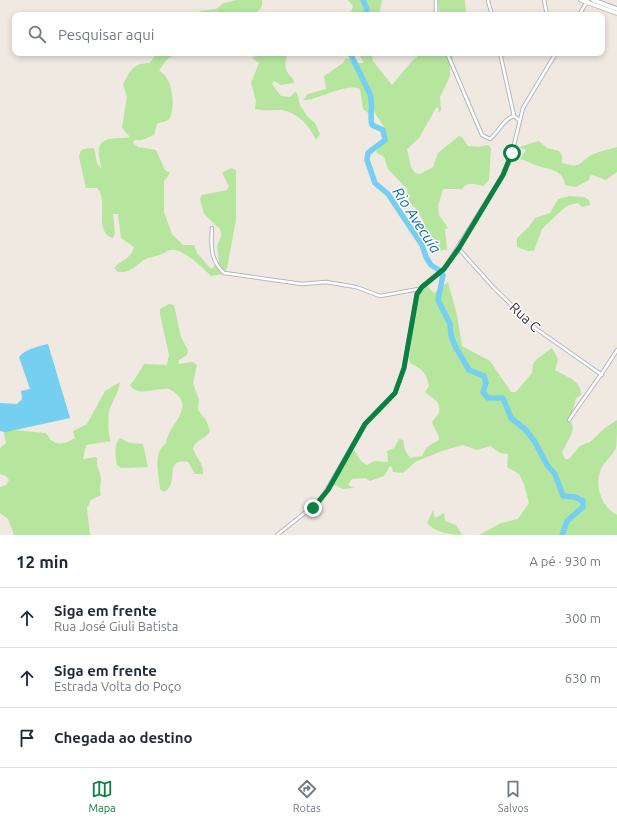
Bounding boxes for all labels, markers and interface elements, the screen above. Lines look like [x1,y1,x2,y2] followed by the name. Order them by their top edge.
[12,12,605,56] search box
[26,23,48,45] icon: search
[58,26,154,43] text: Pesquisar aqui
[503,144,521,162] route start
[389,184,445,256] water label: Rio Avecuía
[506,299,544,335] street label: Rua C
[304,499,322,517] route end
[16,552,69,571] text: 12 min
[529,554,601,568] text: A pé · 930 m
[54,602,157,619] text: Siga em frente
[16,607,38,629] icon: ahead
[565,611,601,625] text: 300 m
[54,619,178,633] text: Rua José Giuli Batista
[54,662,157,679] text: Siga em frente
[16,667,38,689] icon: ahead
[565,671,601,685] text: 630 m
[54,679,181,693] text: Estrada Volta do Poço
[16,727,38,749] icon: arrive
[54,729,193,746] text: Chegada ao destino
[88,778,116,814] tab: Mapa
[293,778,321,814] tab: Rotas
[498,778,529,814] tab: Salvos

